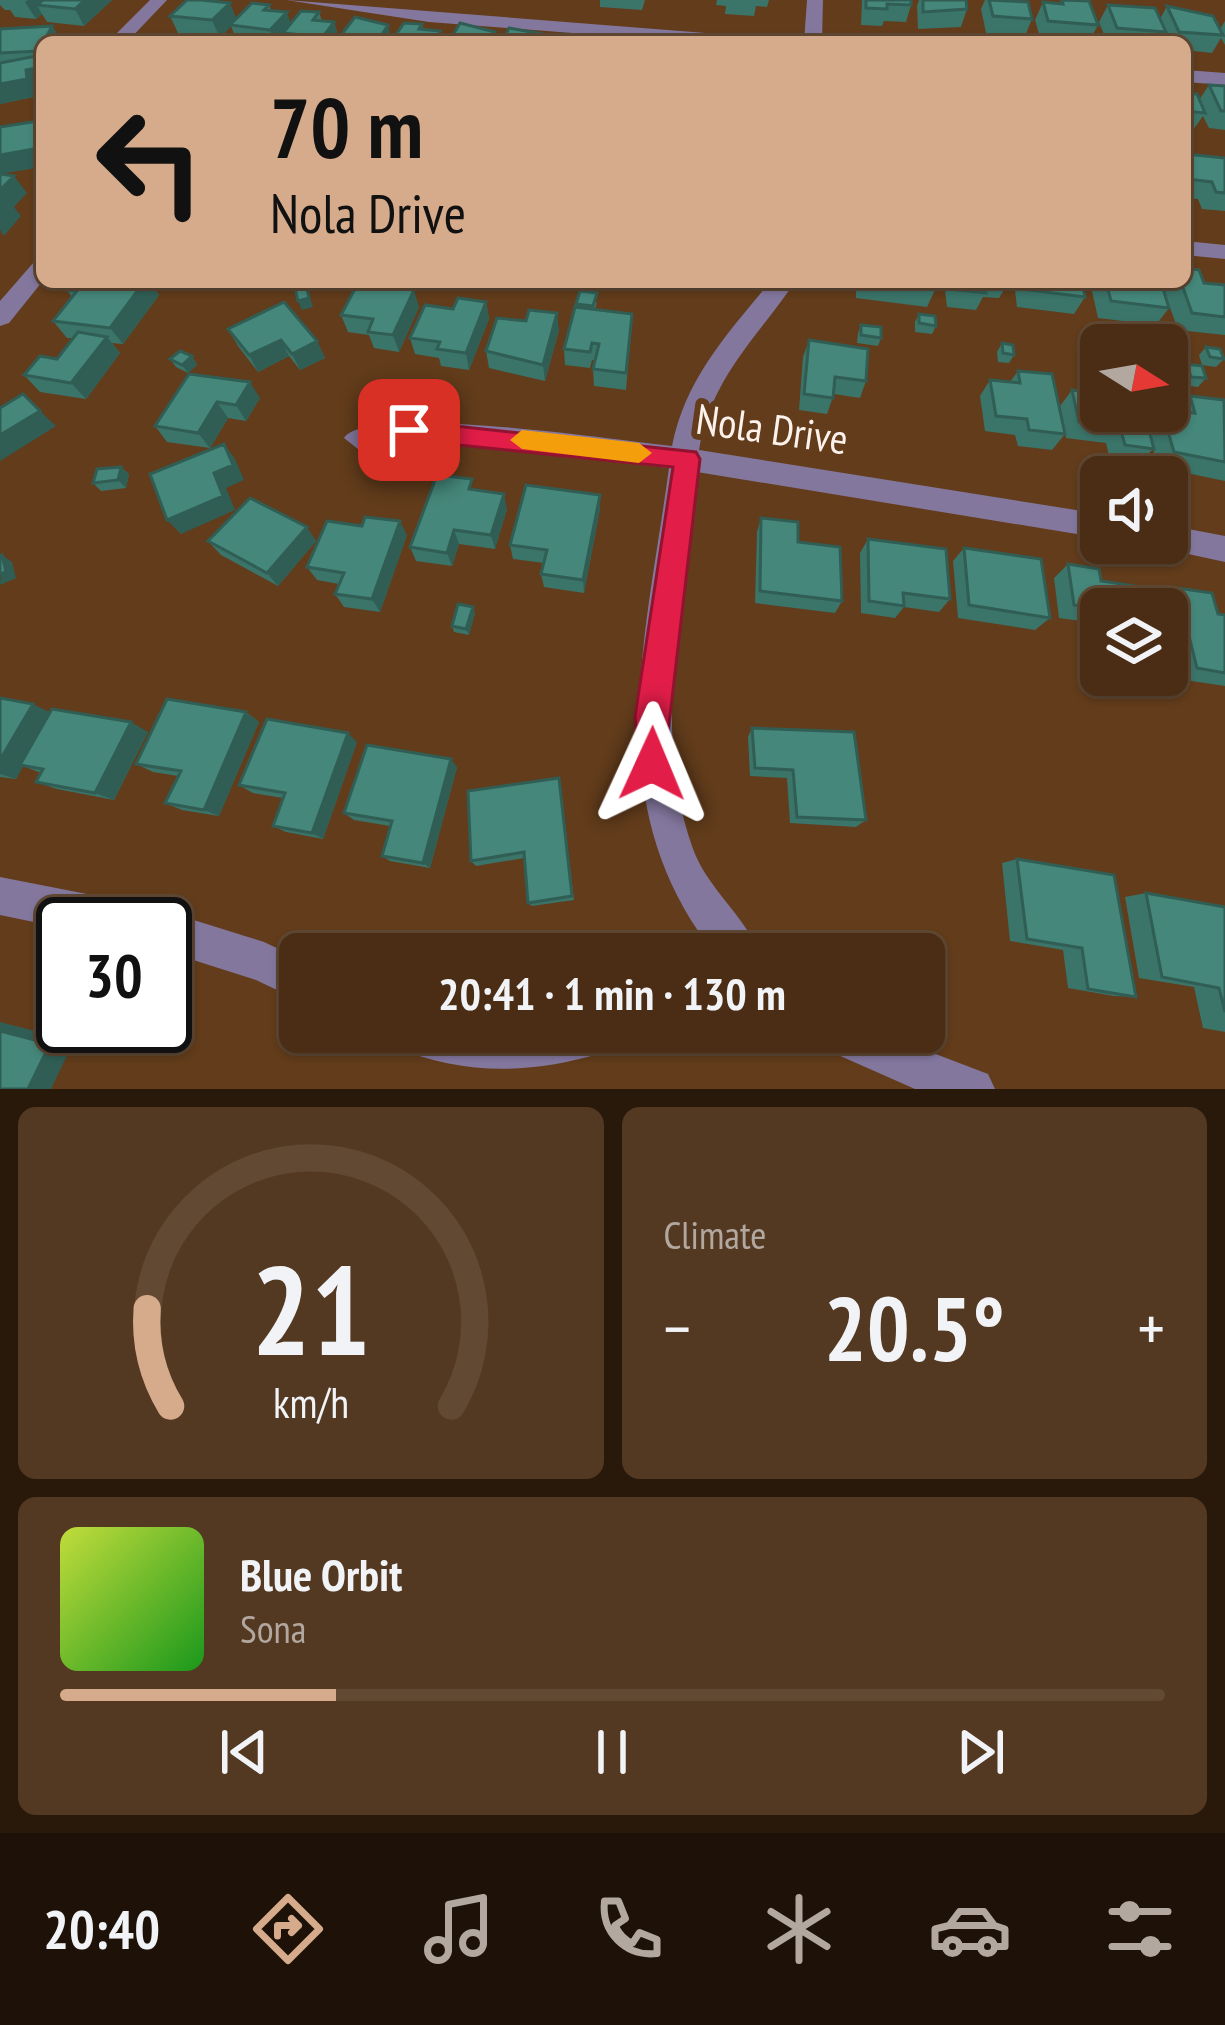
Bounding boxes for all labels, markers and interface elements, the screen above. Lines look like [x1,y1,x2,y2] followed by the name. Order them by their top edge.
[270,72,423,181] text: 70 m
[72,84,228,240] icon: left
[270,178,466,248] text: Nola Drive
[1080,324,1188,432] north arrow
[1080,324,1188,696] map controls
[358,379,460,481] pin
[693,391,851,466] street label: Nola Drive
[376,397,442,463] icon: arrive
[1080,456,1188,564] button: sound
[1080,588,1188,696] button: layers
[589,701,715,827] position arrow
[36,897,192,1053] speed limit sign: 30
[438,964,786,1022] text: 20:41 · 1 min · 130 m
[664,1209,766,1260] text: Climate
[251,1228,370,1389] text: 21
[824,1269,1005,1386] text: 20.5°
[664,1285,691,1370] text: −
[1138,1285,1165,1370] text: +
[273,1374,349,1430] text: km/h
[240,1545,402,1603] text: Blue Orbit
[240,1603,306,1654] text: Sona
[211,1719,277,1785] icon: previous
[579,1719,645,1785] icon: pause
[948,1719,1014,1785] icon: next
[246,1887,330,1971] icon: directions
[417,1887,501,1971] icon: music
[587,1887,671,1971] icon: phone
[757,1887,841,1971] icon: climate
[928,1887,1012,1971] icon: car
[1098,1887,1182,1971] icon: filters
[43,1894,160,1964] text: 20:40

